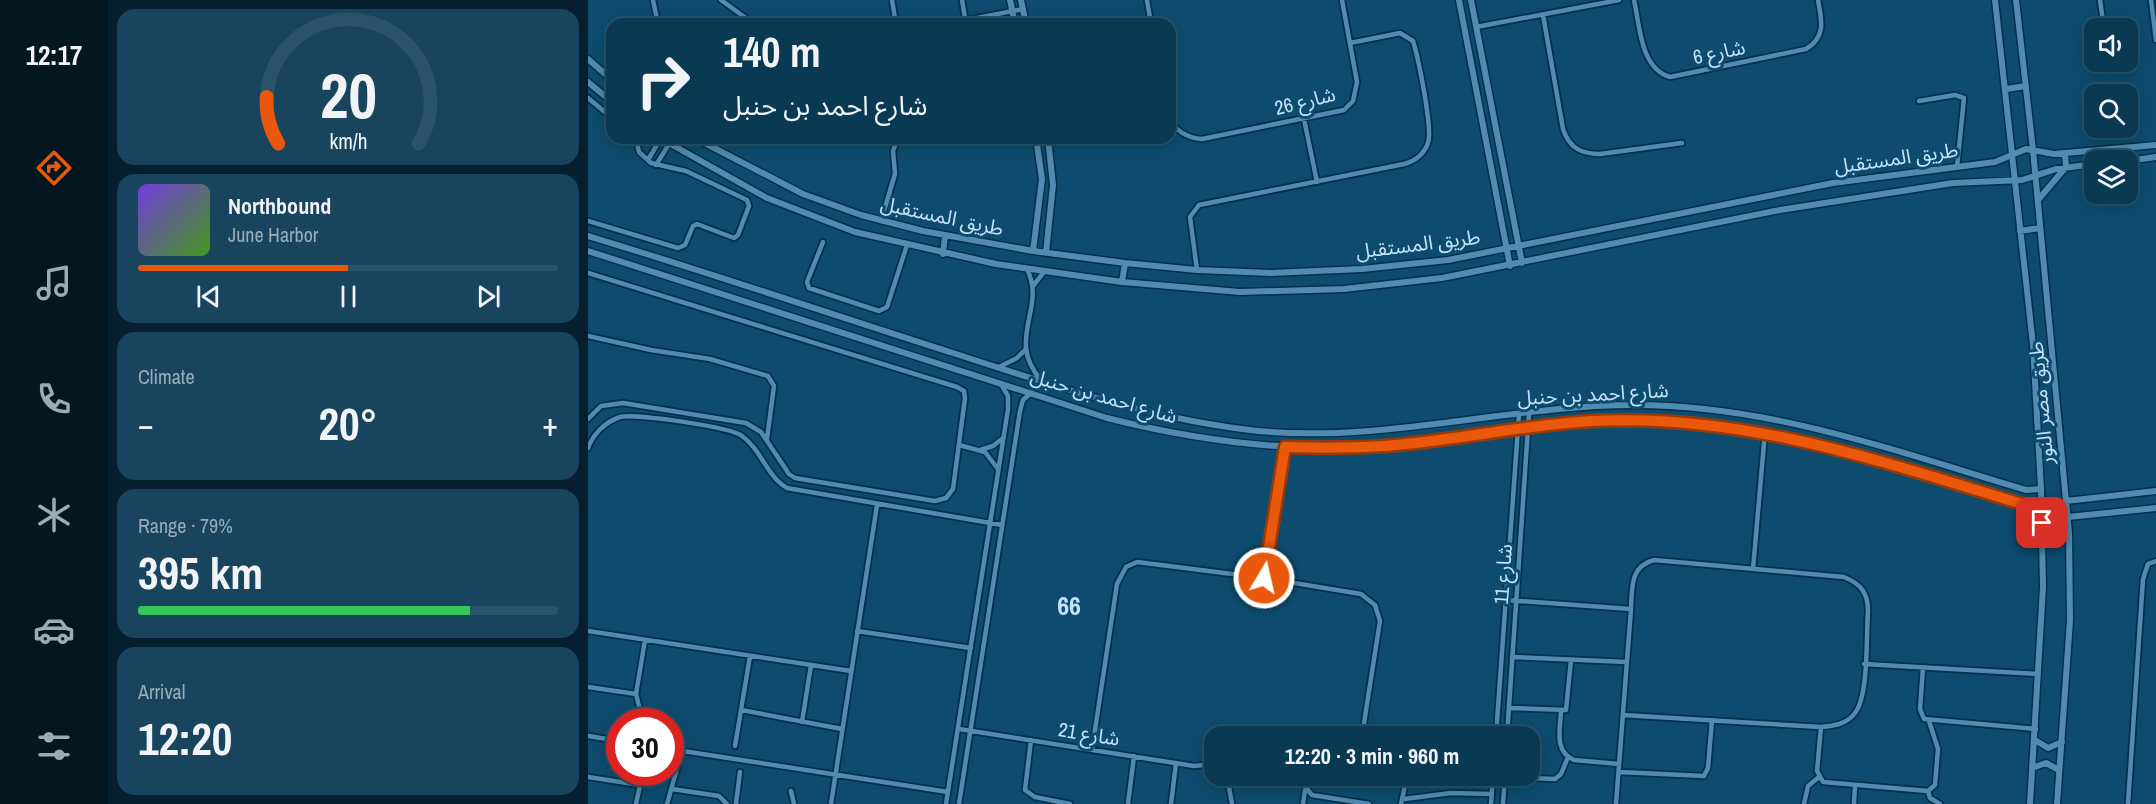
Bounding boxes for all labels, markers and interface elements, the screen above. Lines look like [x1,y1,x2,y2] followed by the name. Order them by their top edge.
[2084,18,2138,204] map controls
[2084,18,2138,72] button: sound
[723,24,821,80] text: 140 m
[1690,33,1748,72] street label: شارع 6
[26,37,82,73] text: 12:17
[624,42,702,120] icon: right
[320,53,376,137] text: 20
[1272,80,1339,123] street label: شارع 26
[2084,84,2138,138] button: search
[723,87,928,123] text: شارع احمد بن حنبل
[329,127,367,156] text: km/h
[1832,135,1960,180] street label: طريق المستقبل
[33,147,75,189] icon: directions
[2084,150,2138,204] button: layers
[878,189,1006,242] street label: طريق المستقبل
[228,191,331,221] text: Northbound
[228,221,318,248] text: June Harbor
[1354,222,1482,265] street label: طريق المستقبل
[33,262,75,304] icon: music
[192,280,225,313] icon: previous
[332,280,365,313] icon: pause
[472,280,505,313] icon: next
[2022,341,2059,467] street label: طريق مصر النور
[1027,362,1181,431] street label: شارع احمد بن حنبل
[138,363,195,390] text: Climate
[1517,376,1669,413] street label: شارع احمد بن حنبل
[33,378,75,420] icon: phone
[318,393,378,454] text: 20°
[138,402,154,446] text: −
[542,402,558,446] text: +
[33,494,75,536] icon: climate
[2016,497,2067,548] pin
[2025,506,2058,539] icon: arrive
[138,512,233,539] text: Range · 79%
[138,542,263,603] text: 395 km
[1487,543,1520,605] street label: شارع 11
[1232,546,1296,610] position arrow
[1057,588,1081,623] district label: 66
[33,609,75,651] icon: car
[138,678,185,705] text: Arrival
[138,708,232,769] text: 12:20
[606,708,684,786] speed limit sign: 30
[1056,715,1122,754] street label: شارع 21
[33,725,75,767] icon: filters
[1285,741,1459,771] text: 12:20 · 3 min · 960 m

